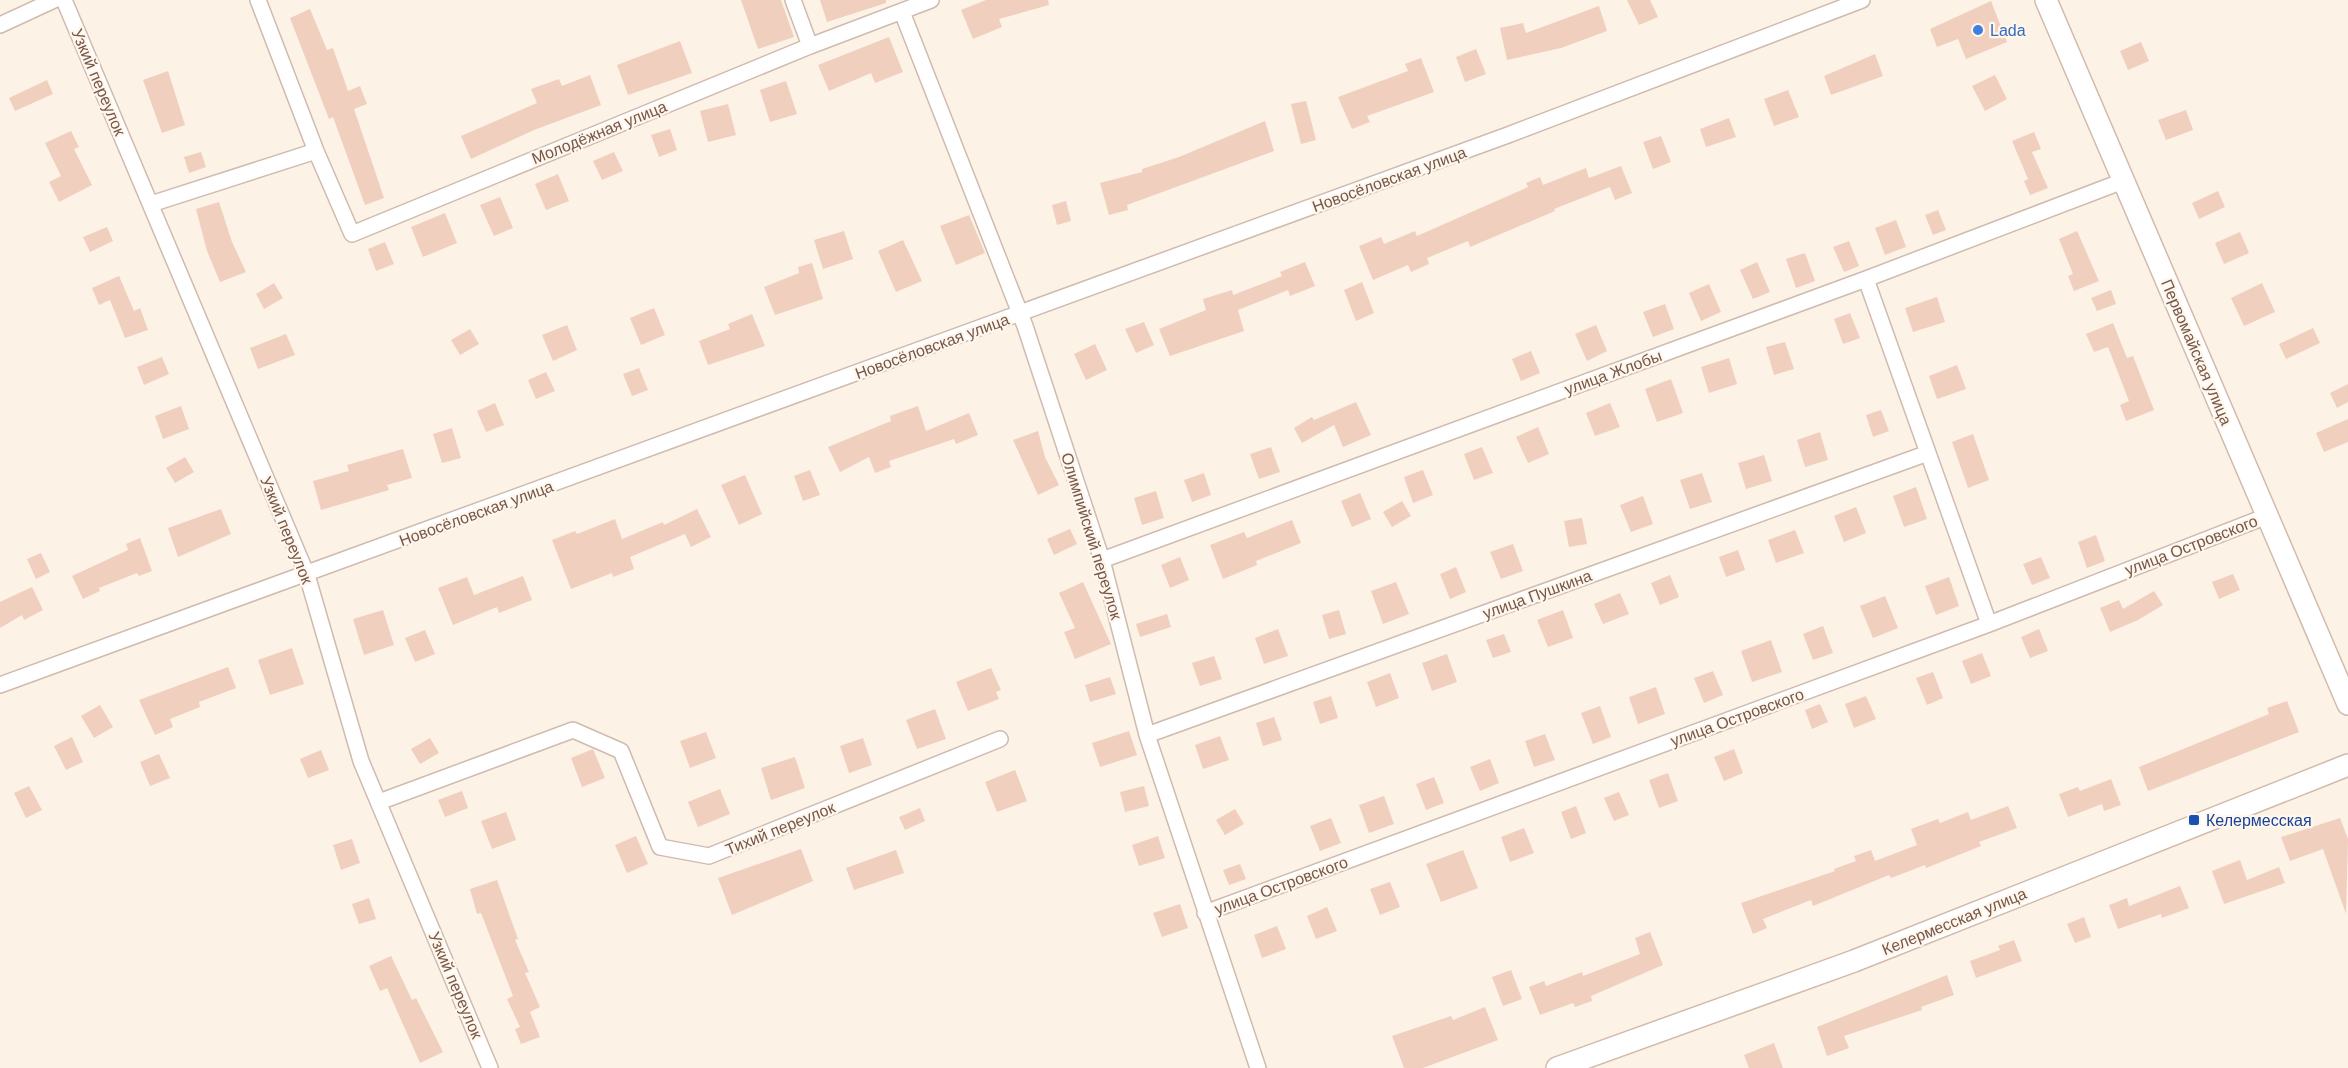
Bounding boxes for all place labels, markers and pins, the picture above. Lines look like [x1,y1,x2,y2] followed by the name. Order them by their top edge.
[1990,22,2026,39] place label: Lada
[1971,23,1985,37] marker: Lada
[2206,812,2312,829] place label: Келермесская
[2187,813,2201,827] marker: Келермесская

